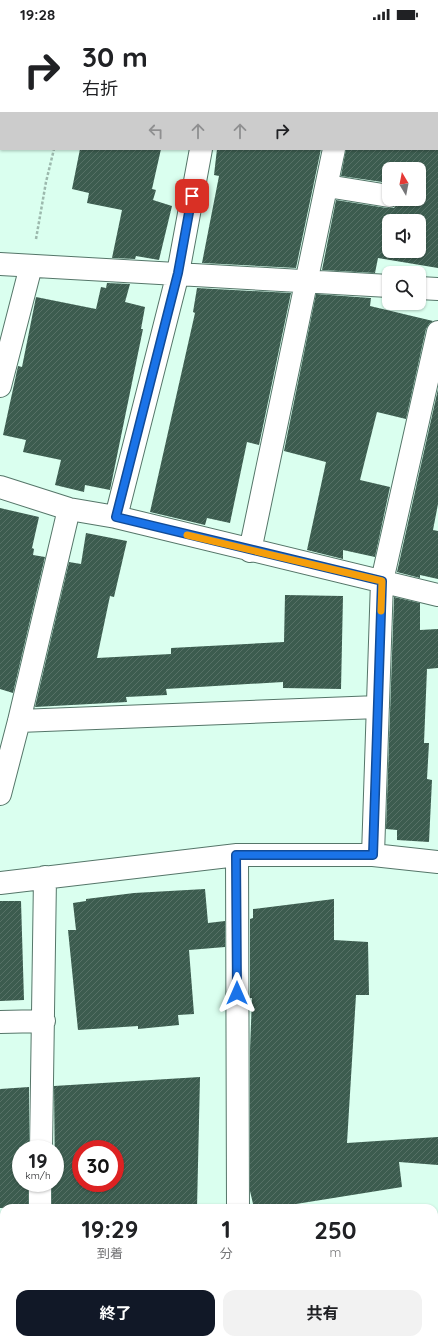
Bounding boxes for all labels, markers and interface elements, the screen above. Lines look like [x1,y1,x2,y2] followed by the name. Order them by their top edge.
[20,5,55,24] text: 19:28
[82,39,148,74] text: 30 m
[16,44,68,96] icon: right
[82,77,118,100] text: 右折
[145,120,167,142] icon: left
[187,120,209,142] icon: ahead
[229,120,251,142] icon: ahead
[271,120,293,142] icon: right
[382,162,426,206] north arrow
[382,162,426,310] map controls
[175,179,209,213] pin
[181,185,203,207] icon: arrive
[382,214,426,258] button: sound
[382,266,426,310] button: search
[216,972,258,1014] position arrow
[72,1140,124,1192] speed limit sign: 30
[28,1148,48,1173] text: 19
[25,1169,51,1182] text: km/h
[81,1214,138,1244] text: 19:29
[222,1214,231,1244] text: 1
[314,1215,357,1245] text: 250
[329,1244,341,1260] text: m
[97,1245,123,1261] text: 到着
[220,1245,233,1261] text: 分
[16,1290,215,1336] button: 終了
[223,1290,422,1336] button: 共有

